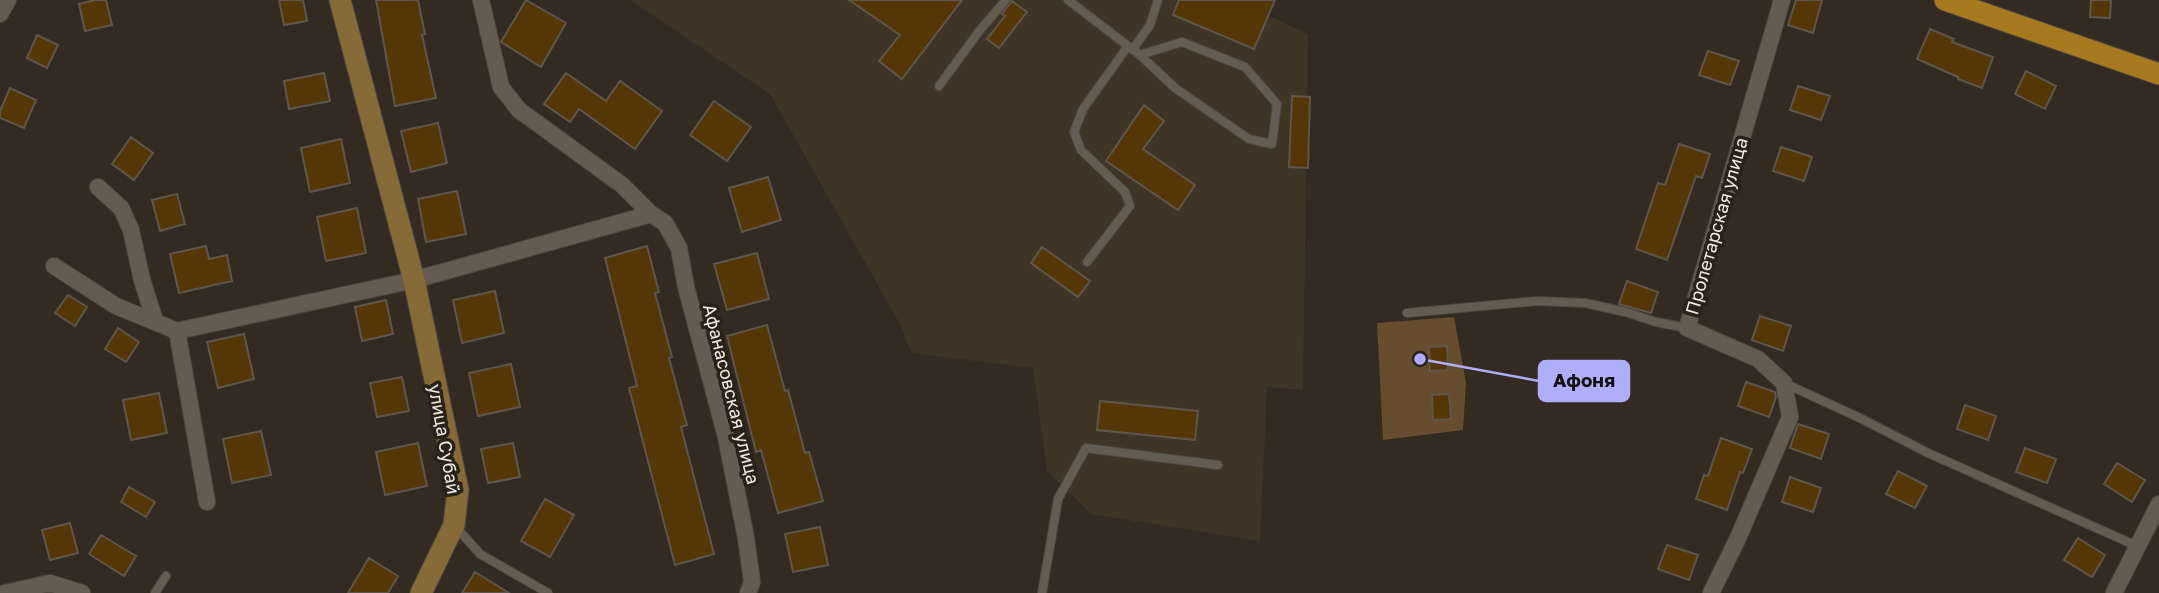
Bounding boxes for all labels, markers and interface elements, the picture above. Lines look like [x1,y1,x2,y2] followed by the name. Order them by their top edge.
[1680,135,1752,317] street label: Пролетарская улица
[699,302,765,486] street label: Афанасовская улица
[1539,361,1629,401] callout: Афоня
[1553,368,1615,391] text: Афоня
[424,382,466,496] street label: улица Субай

